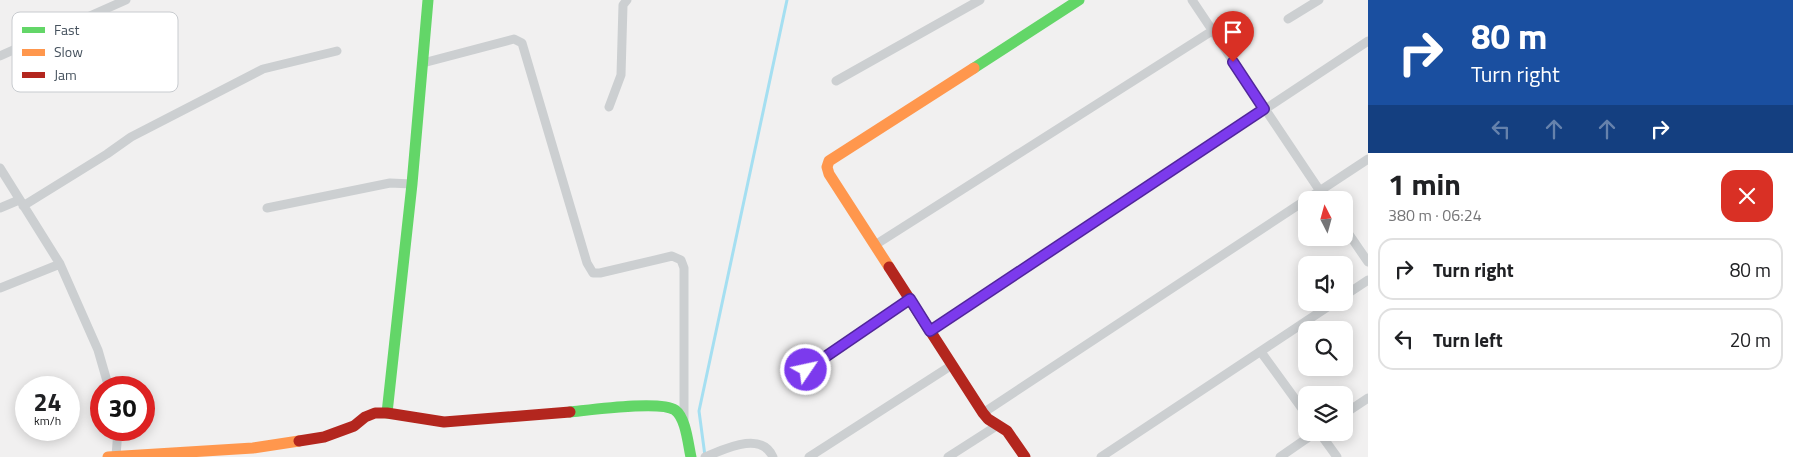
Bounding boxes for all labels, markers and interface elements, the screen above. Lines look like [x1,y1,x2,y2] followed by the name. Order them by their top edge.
[1471,9,1547,63] text: 80 m
[1212,11,1254,62] pin
[12,12,178,92] legend
[1219,18,1247,46] icon: arrive
[54,19,79,40] text: Fast
[1388,20,1453,85] icon: right
[54,41,83,62] text: Slow
[1471,57,1560,91] text: Turn right
[54,64,77,85] text: Jam
[1487,115,1515,143] icon: left
[1540,115,1568,143] icon: ahead
[1593,115,1621,143] icon: ahead
[1646,115,1674,143] icon: right
[1388,161,1461,207] text: 1 min
[1721,170,1773,222] button: close
[1298,191,1352,246] north arrow
[1298,191,1353,441] map controls
[1388,203,1482,227] text: 380 m · 06:24
[1390,255,1418,283] icon: right
[1433,255,1514,284] text: Turn right
[1730,255,1771,284] text: 80 m
[1298,256,1353,311] button: sound
[1298,321,1353,376] button: search
[1390,325,1418,353] icon: left
[1433,325,1503,354] text: Turn left
[1730,325,1771,354] text: 20 m
[779,343,831,395] position arrow
[90,376,155,441] speed limit sign: 30
[33,383,62,421] text: 24
[1298,386,1353,441] button: layers
[34,411,61,430] text: km/h

